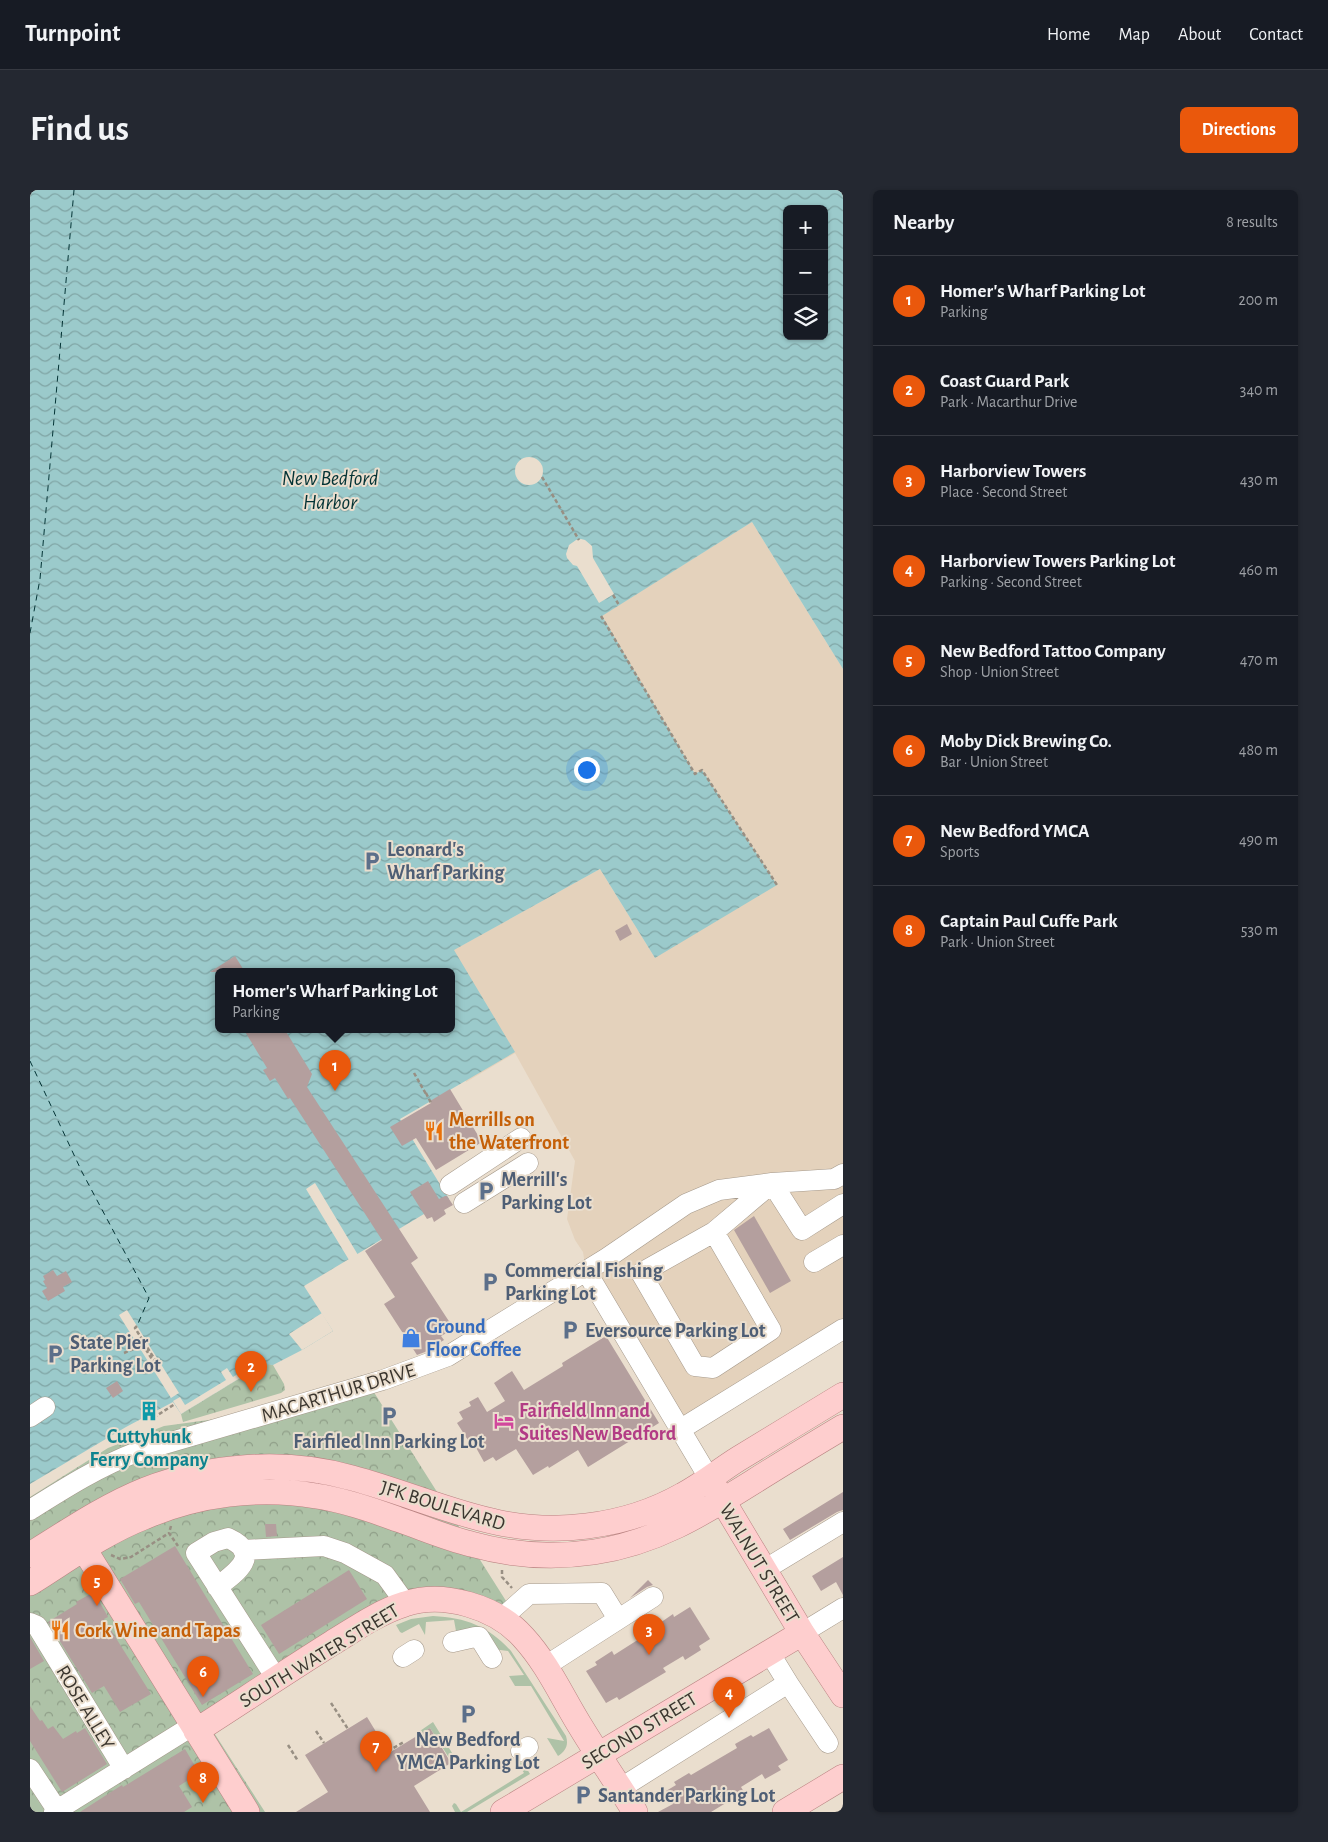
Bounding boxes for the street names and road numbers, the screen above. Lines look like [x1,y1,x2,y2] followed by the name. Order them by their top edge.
[259,1360,418,1426] street label: MACARTHUR DRIVE
[378,1477,508,1534] street label: JFK BOULEVARD
[716,1500,803,1627] street label: WALNUT STREET
[236,1600,403,1711] street label: SOUTH WATER STREET
[52,1662,118,1753] street label: ROSE ALLEY
[578,1688,701,1773] street label: SECOND STREET

